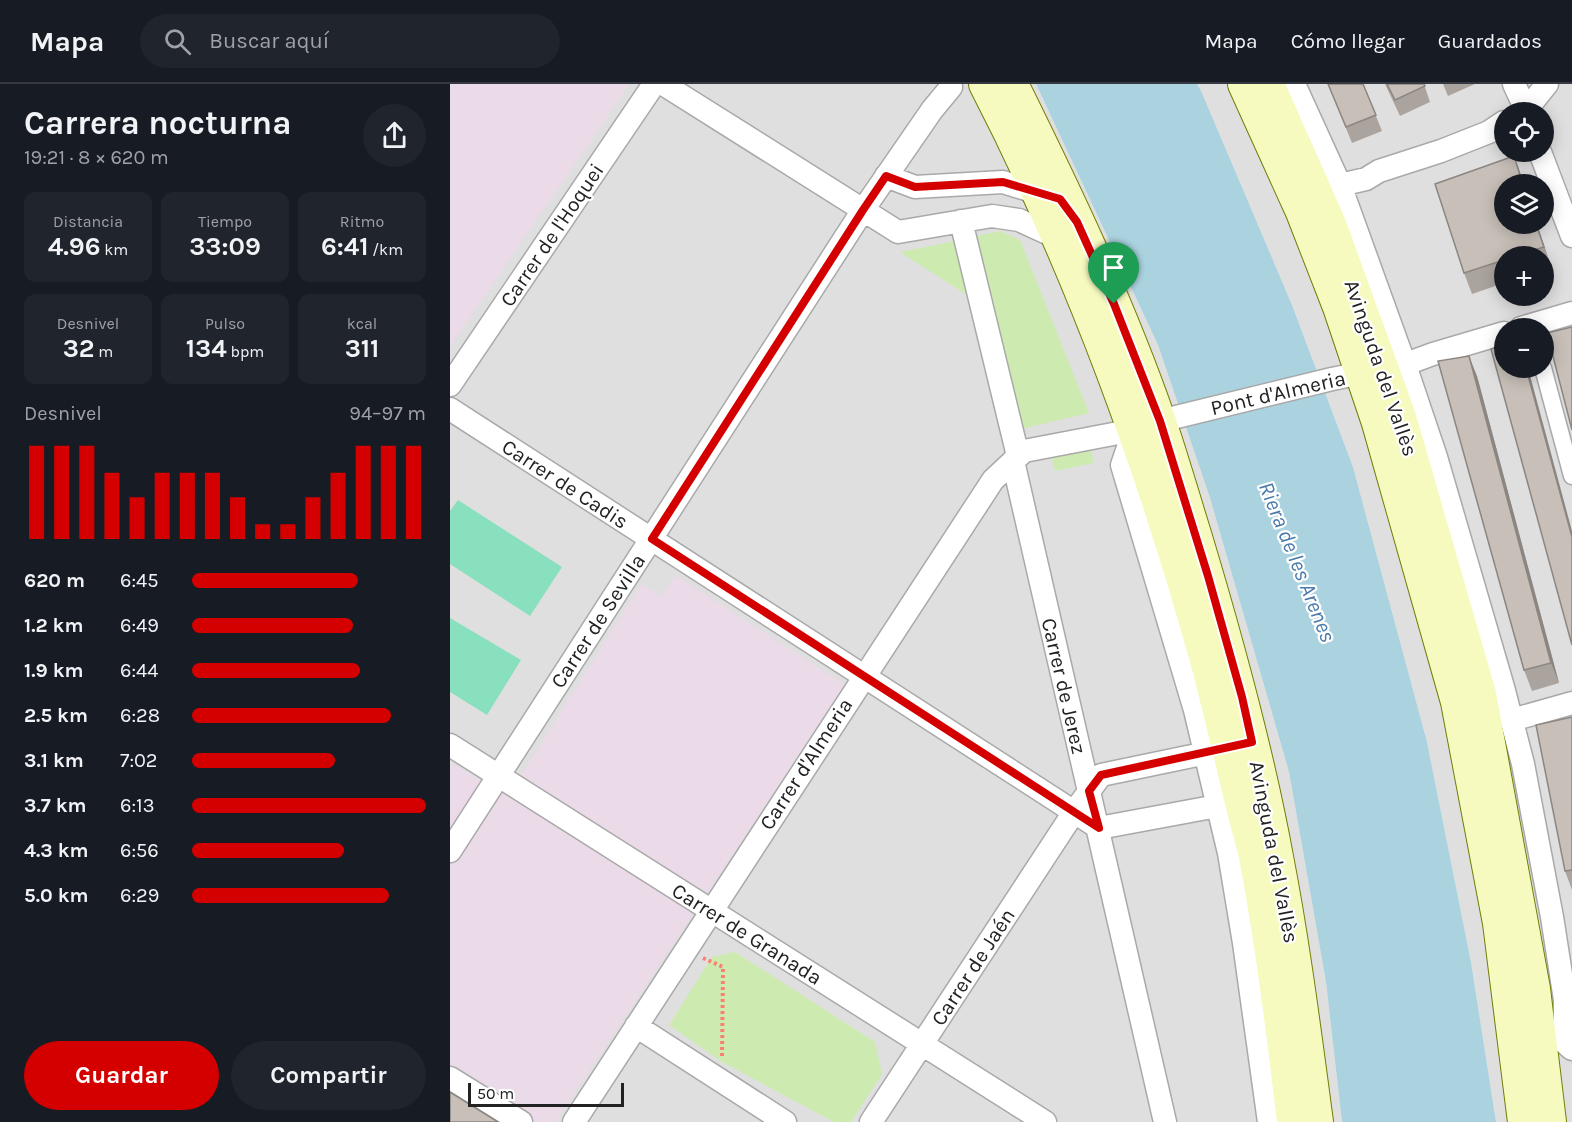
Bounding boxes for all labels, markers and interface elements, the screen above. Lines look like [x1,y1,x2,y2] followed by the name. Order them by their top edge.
[140,14,560,68] search box
[30,25,104,58] text: Mapa
[161,25,194,58] icon: search
[209,28,329,54] text: Buscar aquí
[1204,29,1258,53] text: Mapa
[1291,29,1405,53] text: Cómo llegar
[1438,29,1542,53] text: Guardados
[1494,102,1554,378] map controls
[1494,102,1554,162] button: locate
[24,104,291,142] text: Carrera nocturna
[363,104,426,167] button: share
[24,146,169,169] text: 19:21 · 8 × 620 m
[495,159,609,311] street label: Carrer de l'Hoquei
[1494,174,1554,234] button: layers
[53,212,123,231] text: Distancia
[198,212,252,231] text: Tiempo
[340,212,384,231] text: Ritmo
[48,231,100,262] text: 4.96
[189,231,261,262] text: 33:09
[321,231,368,262] text: 6:41
[100,240,128,259] text: km
[368,240,403,259] text: /km
[1088,242,1139,304] pin
[1494,246,1554,306] button: +
[1097,251,1130,284] icon: arrive
[1340,277,1422,459] street label: Avinguda del Vallès
[57,314,119,333] text: Desnivel
[205,314,245,333] text: Pulso
[347,314,377,333] text: kcal
[1494,318,1554,378] button: −
[63,333,95,364] text: 32
[186,333,227,364] text: 134
[345,333,379,364] text: 311
[95,342,113,361] text: m
[227,342,264,361] text: bpm
[1208,366,1348,420] street label: Pont d'Almeria
[24,402,102,425] text: Desnivel
[349,402,426,425] text: 94–97 m
[498,434,632,534] street label: Carrer de Cadis
[1253,478,1341,646] water label: Riera de les Arenes
[546,550,650,692] street label: Carrer de Sevilla
[24,569,85,592] text: 620 m
[120,569,159,592] text: 6:45
[24,614,83,637] text: 1.2 km
[120,614,159,637] text: 6:49
[1037,616,1091,756] street label: Carrer de Jerez
[24,659,84,682] text: 1.9 km
[120,659,158,682] text: 6:44
[755,694,857,834] street label: Carrer d'Almeria
[24,704,88,727] text: 2.5 km
[120,704,160,727] text: 6:28
[24,749,84,772] text: 3.1 km
[120,749,157,772] text: 7:02
[1245,759,1303,945] street label: Avinguda del Vallès
[24,794,87,817] text: 3.7 km
[120,794,154,817] text: 6:13
[24,839,89,862] text: 4.3 km
[120,839,159,862] text: 6:56
[668,878,826,990] street label: Carrer de Granada
[24,884,88,907] text: 5.0 km
[120,884,159,907] text: 6:29
[926,904,1020,1030] street label: Carrer de Jaén
[24,1041,219,1110] button: Guardar
[231,1041,426,1110] button: Compartir
[468,1080,624,1108] scale bar
[477,1084,514,1103] text: 50 m

